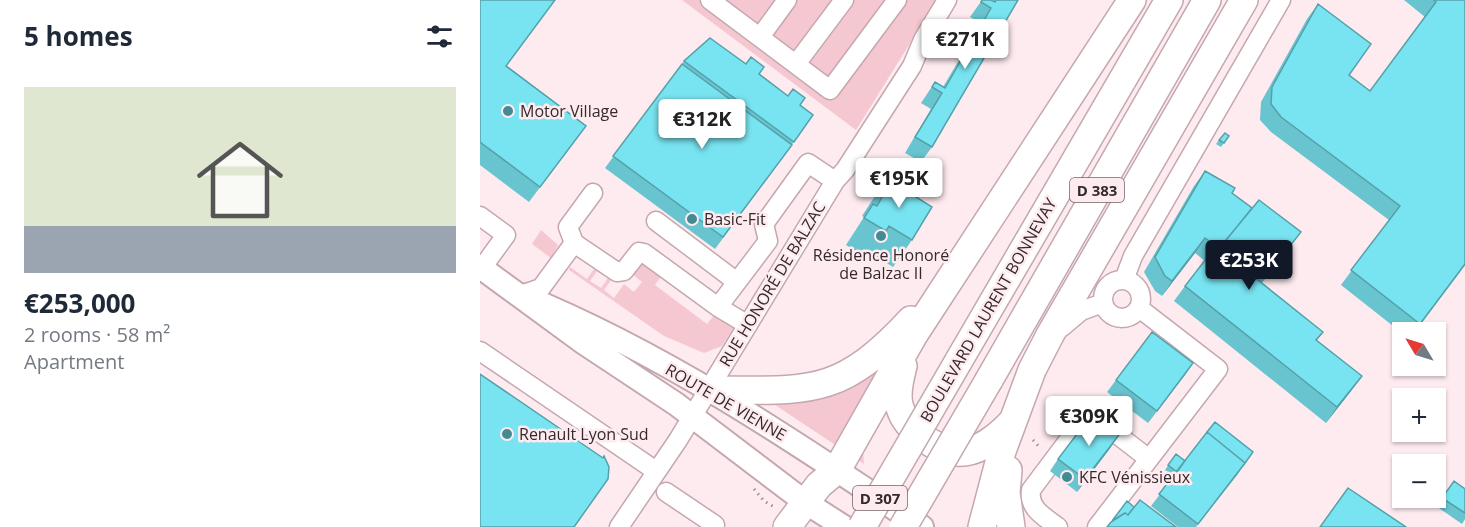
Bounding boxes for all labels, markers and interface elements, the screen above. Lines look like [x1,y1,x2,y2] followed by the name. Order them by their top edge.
[24,18,133,54] text: 5 homes
[923,19,1007,70] pin: €271K
[423,20,456,53] icon: filters
[935,25,995,52] text: €271K
[660,99,744,150] pin: €312K
[520,100,618,122] place label: Motor Village
[501,104,515,118] marker: Motor Village
[672,105,732,132] text: €312K
[186,126,294,234] icon: home
[857,158,941,209] pin: €195K
[869,164,929,191] text: €195K
[1070,178,1124,202] road number: D 383
[915,194,1061,426] street label: BOULEVARD LAURENT BONNEVAY
[714,197,830,371] street label: RUE HONORÉ DE BALZAC
[704,208,766,230] place label: Basic-Fit
[685,212,699,226] marker: Basic-Fit
[874,229,888,243] marker: Résidence Honoré de Balzac II
[1207,240,1291,291] pin: €253K
[813,244,949,284] place label: Résidence Honoré de Balzac II
[1219,246,1279,273] text: €253K
[24,285,135,321] text: €253,000
[24,321,170,348] text: 2 rooms · 58 m²
[1392,322,1446,376] north arrow
[1392,322,1446,508] map controls
[24,348,124,375] text: Apartment
[661,358,791,446] street label: ROUTE DE VIENNE
[1392,388,1446,442] button: +
[1047,396,1131,447] pin: €309K
[1059,402,1119,429] text: €309K
[519,423,649,445] place label: Renault Lyon Sud
[500,427,514,441] marker: Renault Lyon Sud
[1392,454,1446,508] button: −
[1079,466,1191,488] place label: KFC Vénissieux
[1060,470,1074,484] marker: KFC Vénissieux
[853,486,907,510] road number: D 307

